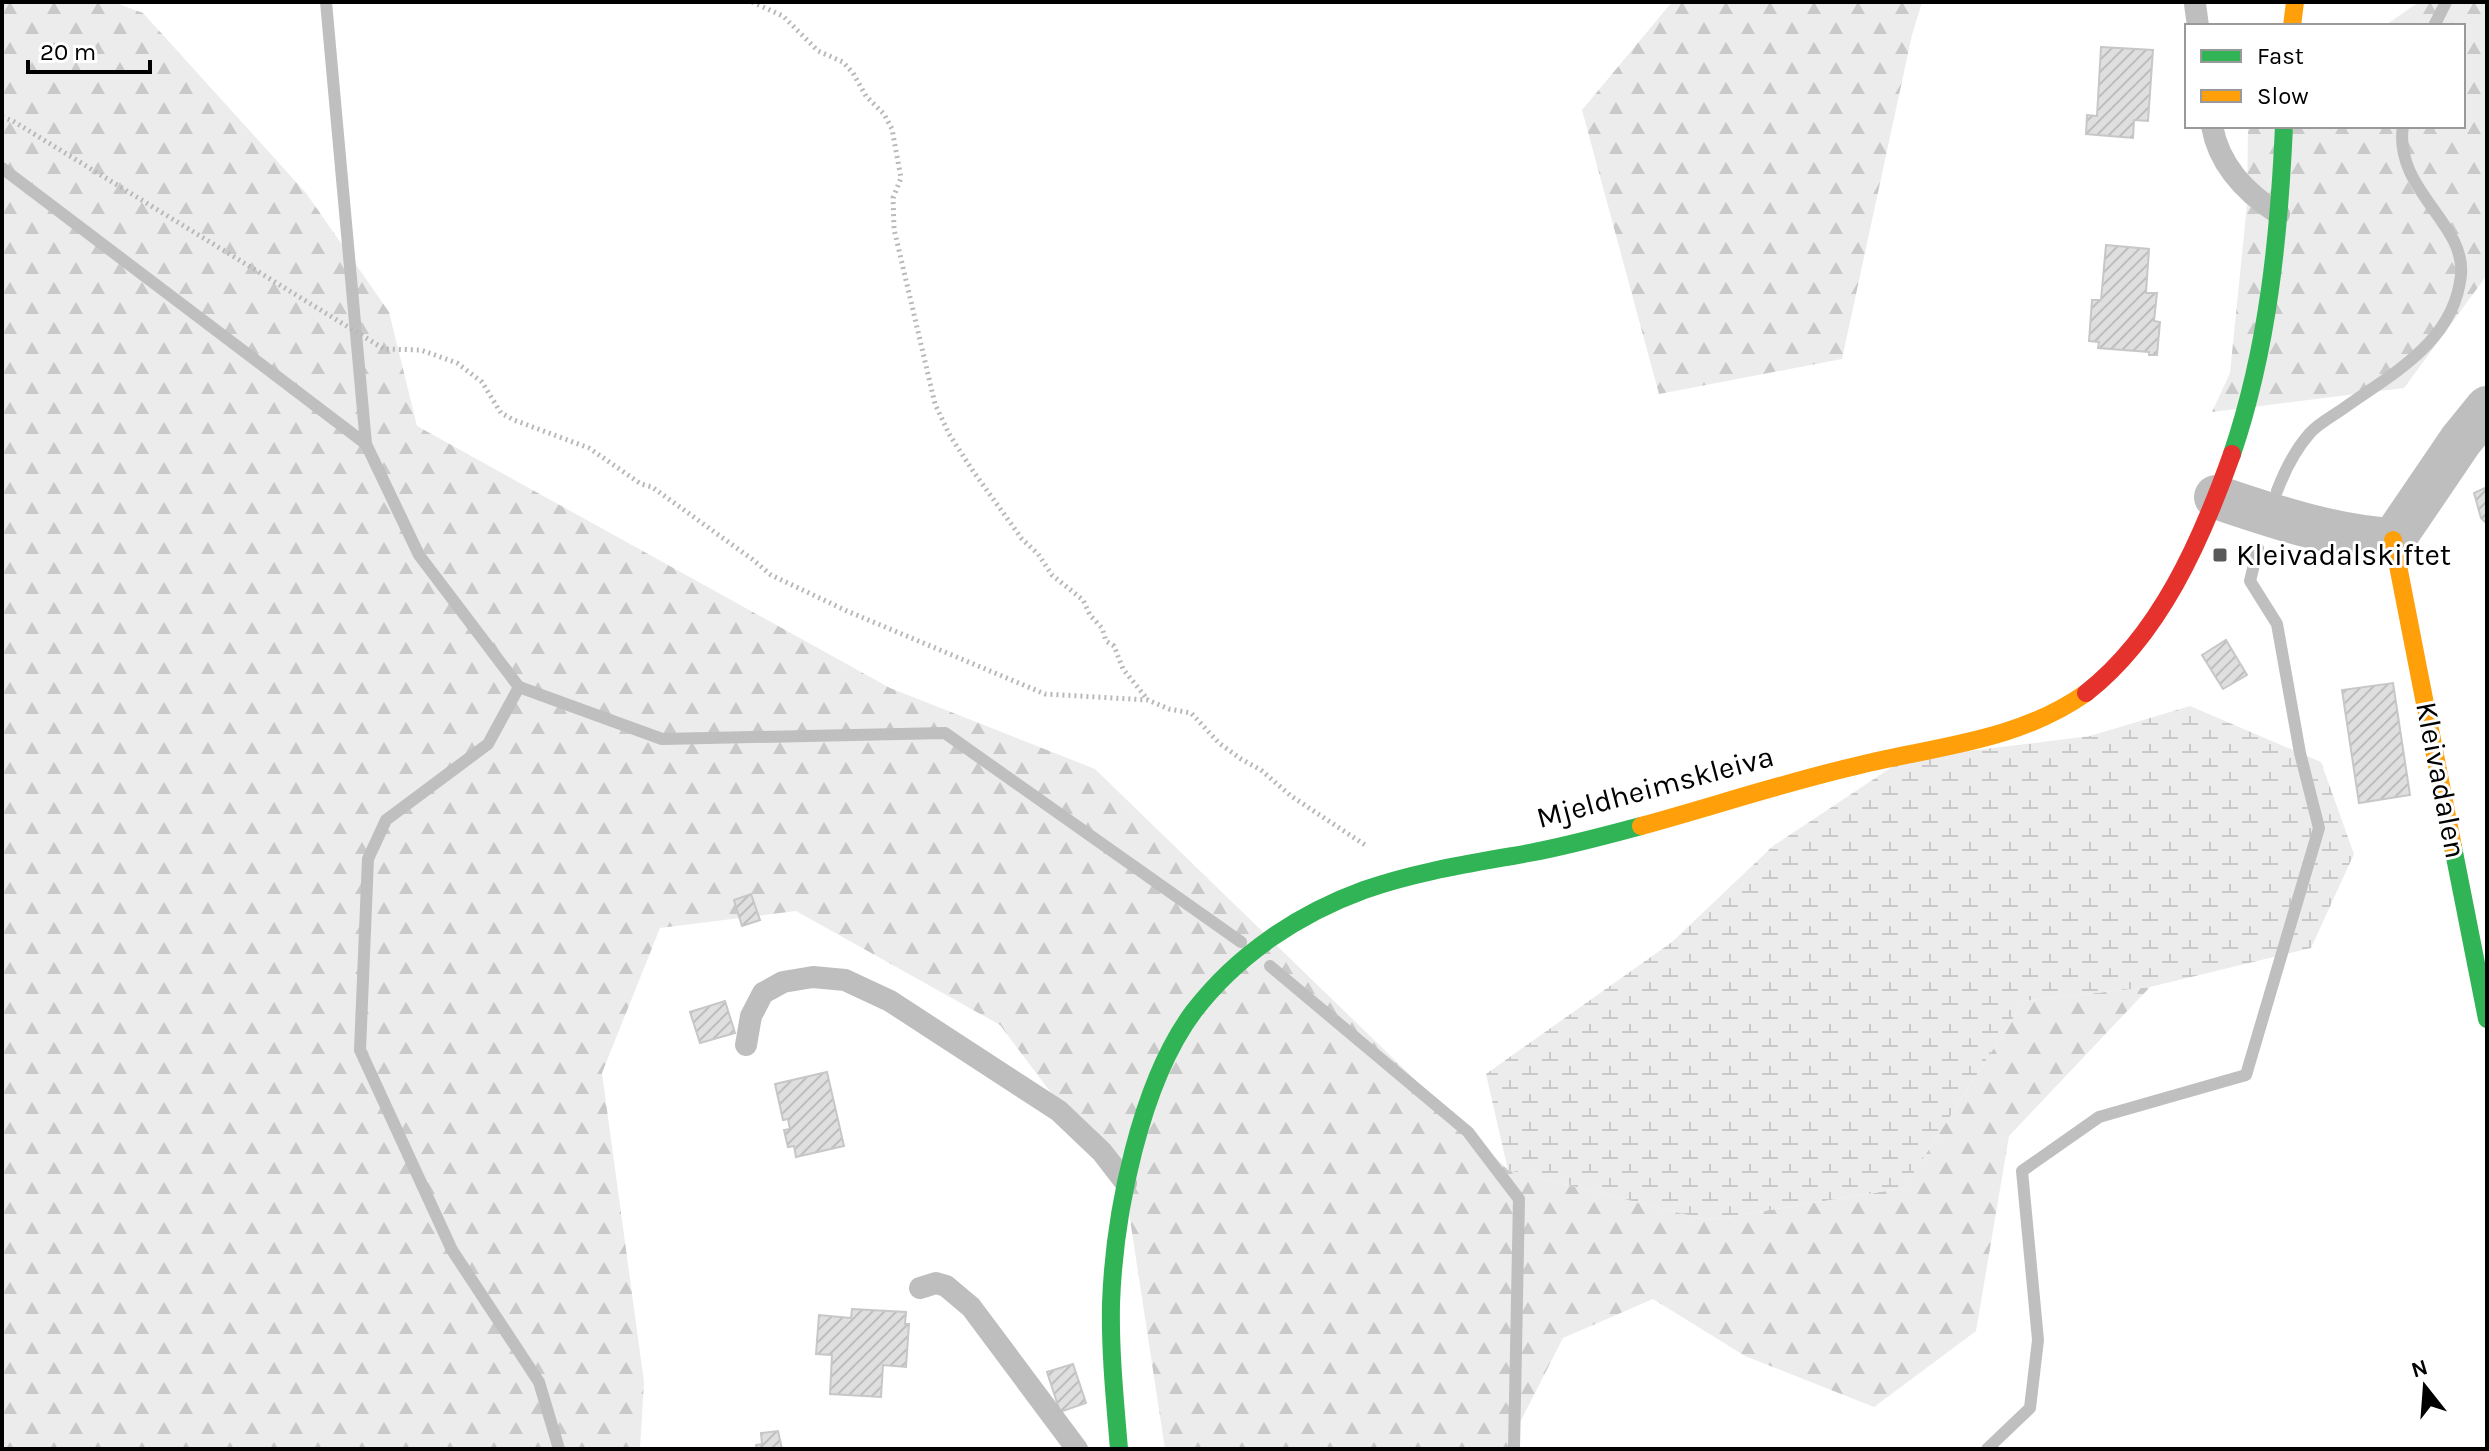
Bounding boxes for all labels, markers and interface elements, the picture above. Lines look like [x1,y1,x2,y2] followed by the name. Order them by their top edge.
[28,24,150,74] scale bar
[2185,24,2465,128] legend
[40,38,96,66] text: 20 m
[2257,42,2304,70] text: Fast
[2257,82,2309,110] text: Slow
[2236,537,2451,573] place label: Kleivadalskiftet
[2211,546,2229,564] marker: Kleivadalskiftet
[2408,699,2474,861] street label: Kleivadalen
[1533,738,1777,836] street label: Mjeldheimskleiva
[2385,1347,2465,1427] north arrow
[2408,1354,2431,1384] text: N

